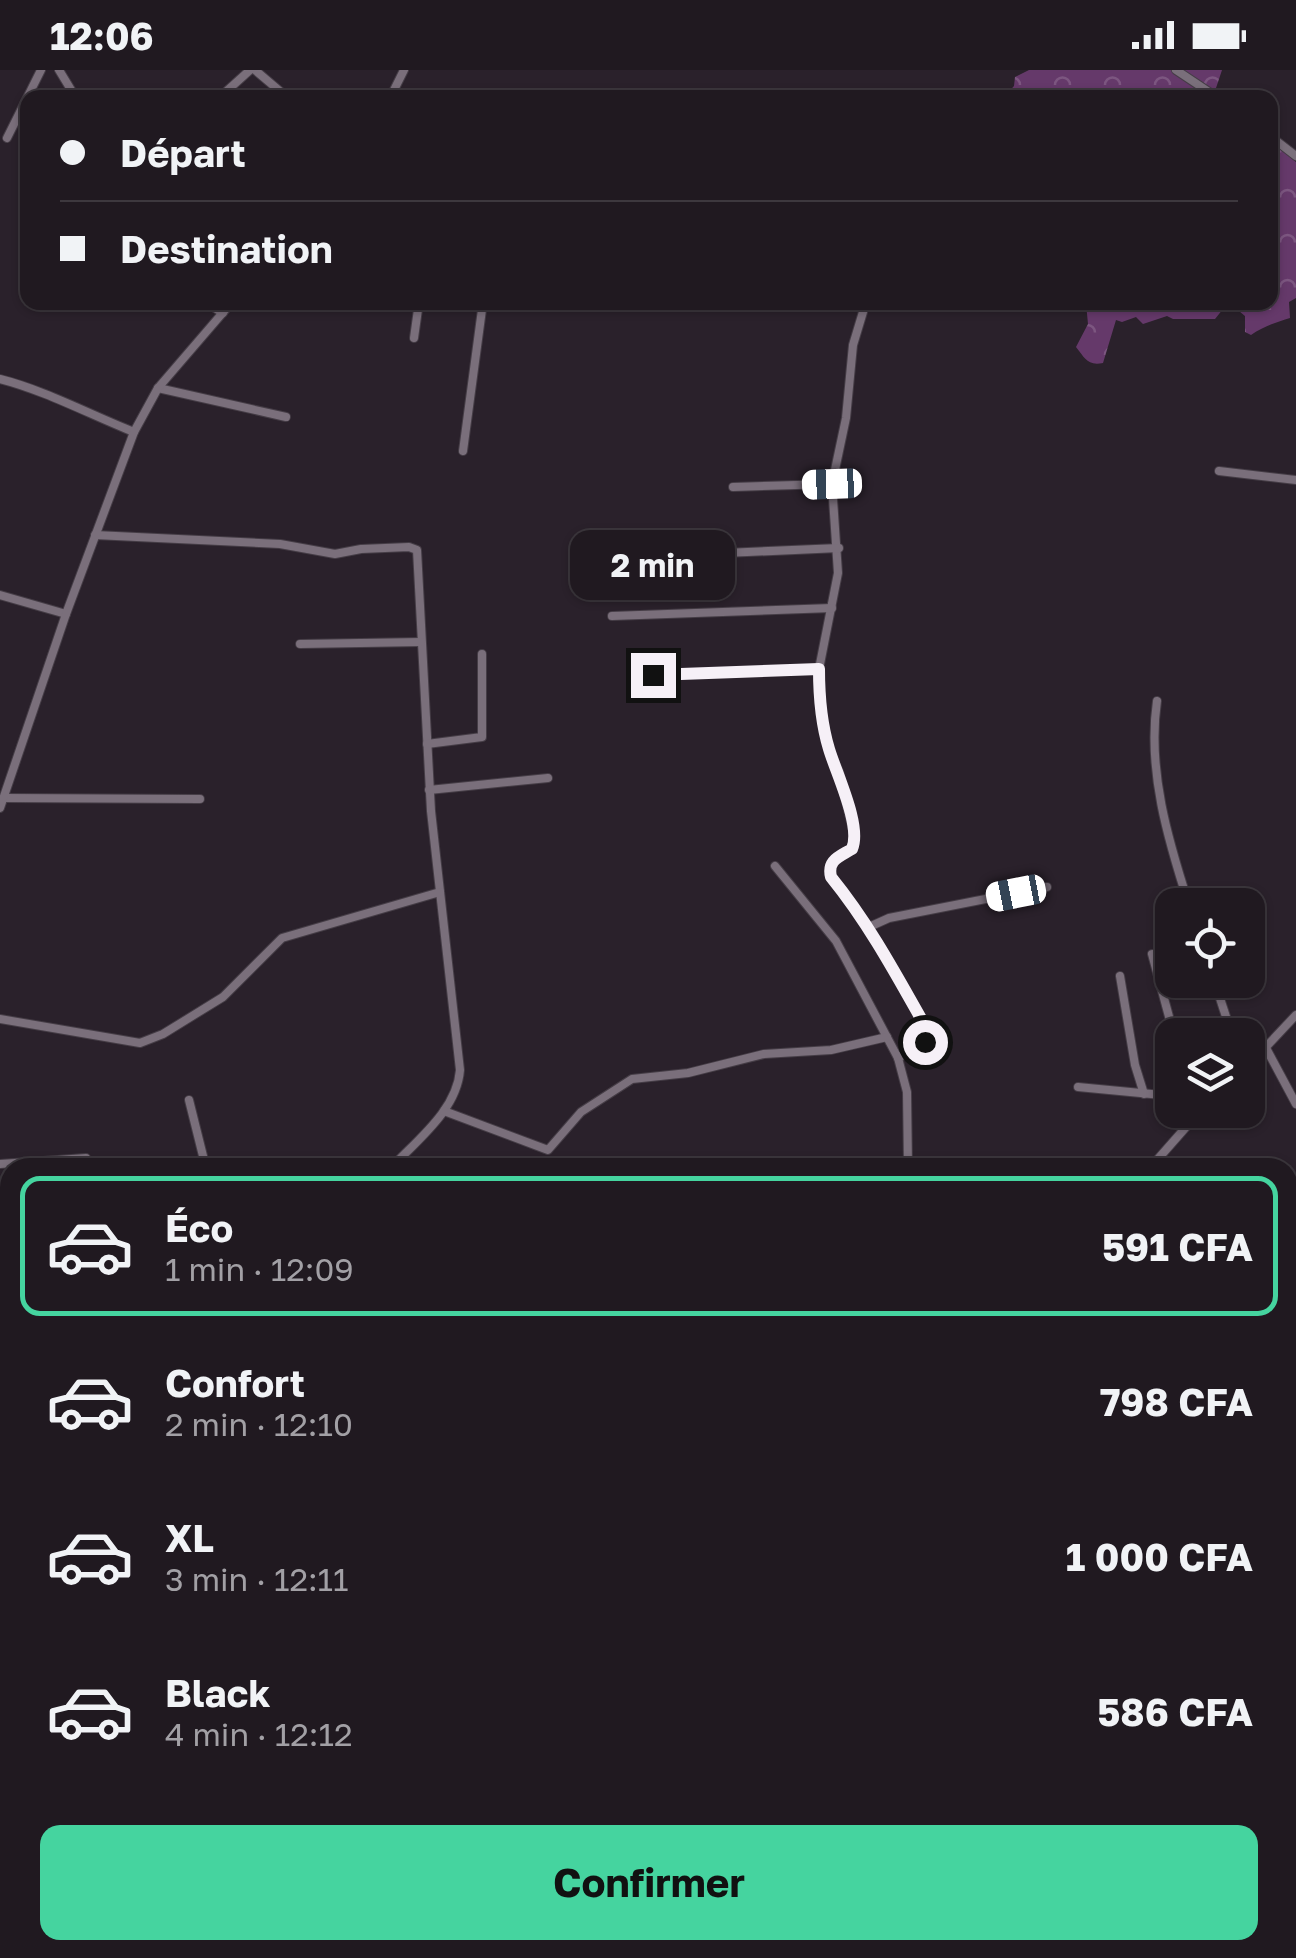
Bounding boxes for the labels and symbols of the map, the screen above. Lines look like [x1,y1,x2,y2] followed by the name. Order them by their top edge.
[801,468,863,500] car
[570,530,736,600] callout: 2 min
[631,653,676,698] route end
[984,873,1048,913] car
[903,1020,948,1065] route start

